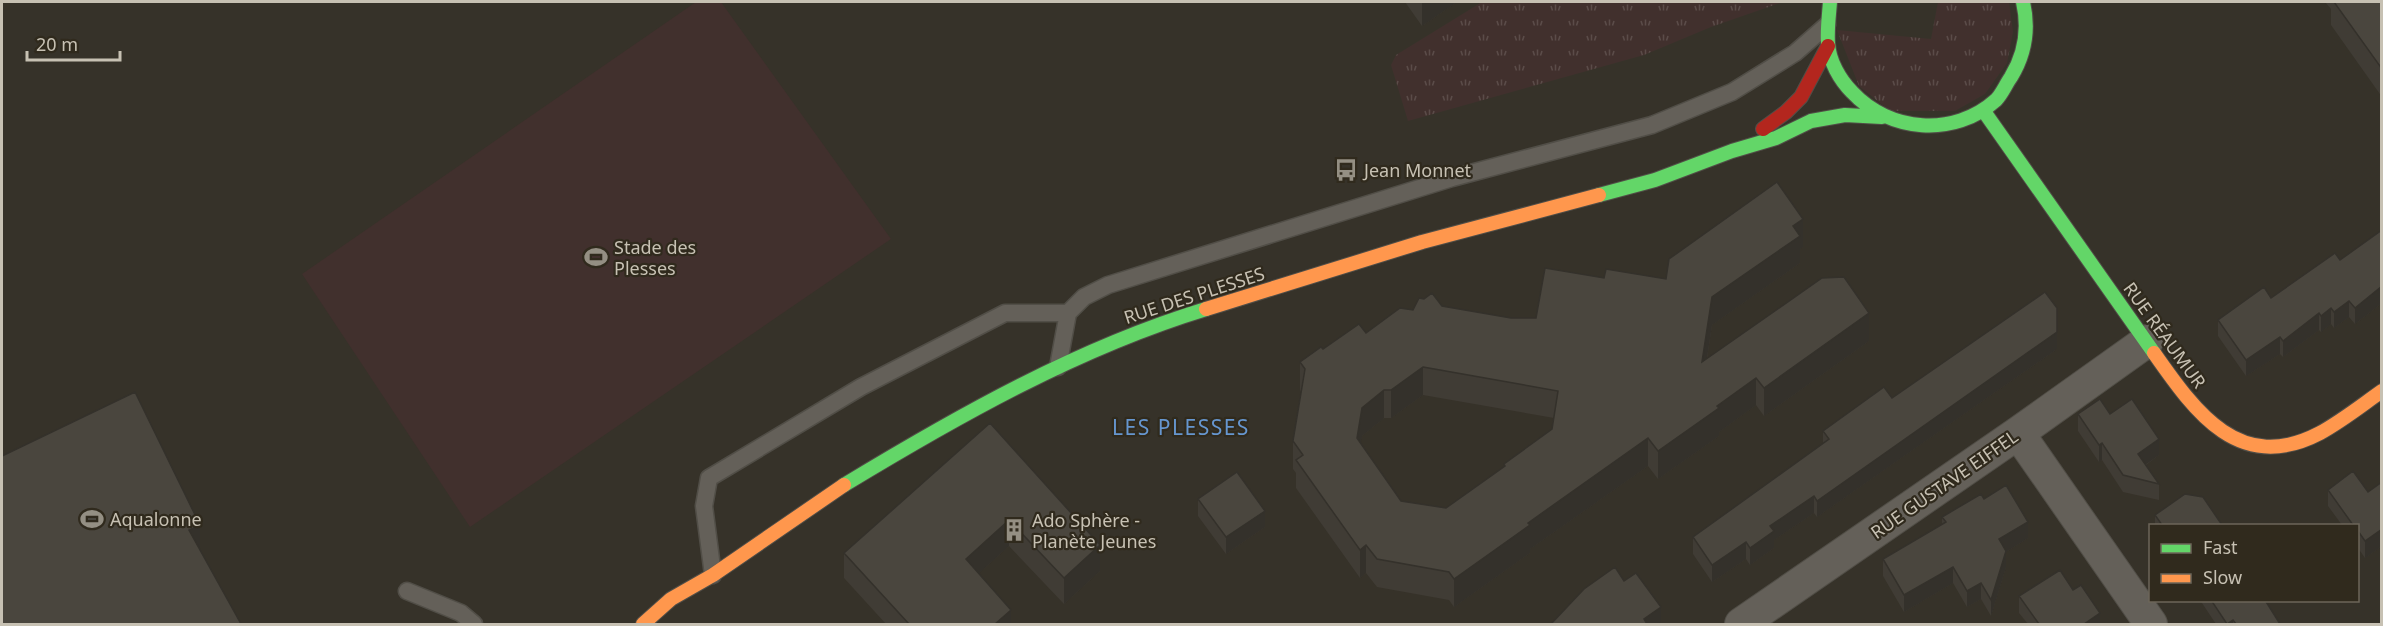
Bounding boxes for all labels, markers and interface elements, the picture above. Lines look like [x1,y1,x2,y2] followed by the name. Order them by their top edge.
[27,24,120,62] scale bar
[36,32,78,56] text: 20 m
[1333,157,1359,183] bus stop icon: Jean Monnet
[1362,158,1472,182] place label: Jean Monnet
[614,235,696,280] place label: Stade des Plesses
[583,244,609,270] sports icon: Stade des Plesses
[1121,261,1268,329] street label: RUE DES PLESSES
[2118,277,2212,393] street label: RUE RÉAUMUR
[1112,413,1250,441] district label: LES PLESSES
[1866,424,2022,544] street label: RUE GUSTAVE EIFFEL
[79,506,105,532] sports icon: Aqualonne
[110,507,202,531] place label: Aqualonne
[1032,508,1156,553] place label: Ado Sphère - Planète Jeunes
[1001,517,1027,543] building icon: Ado Sphère - Planète Jeunes
[2149,524,2359,602] legend
[2203,535,2238,559] text: Fast
[2203,565,2242,589] text: Slow

